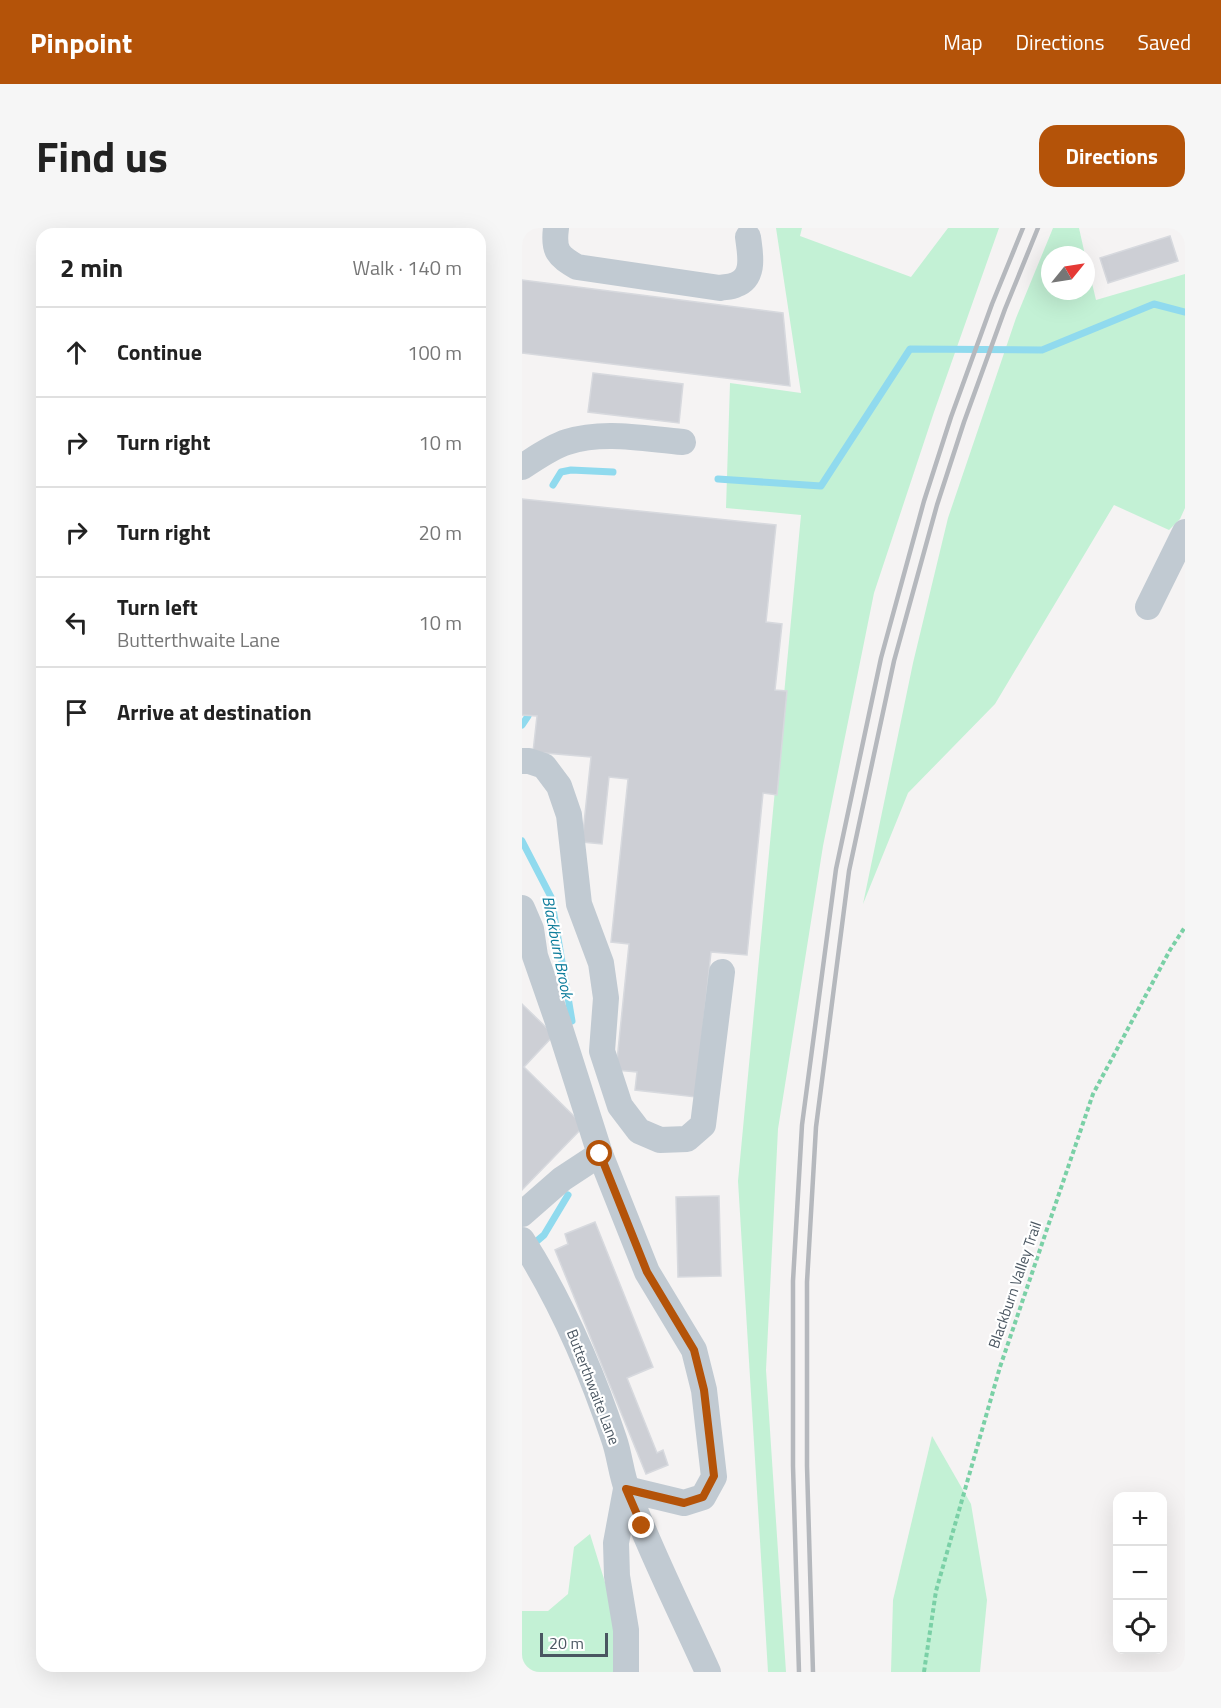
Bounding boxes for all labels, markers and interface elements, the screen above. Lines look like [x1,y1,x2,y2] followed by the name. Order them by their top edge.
[30,21,132,64] text: Pinpoint
[943,26,983,58] text: Map
[1016,26,1105,58] text: Directions
[1138,26,1191,58] text: Saved
[36,124,168,188] text: Find us
[1039,125,1185,187] button: Directions
[1041,246,1095,300] north arrow
[60,248,123,287] text: 2 min
[353,252,462,283] text: Walk · 140 m
[117,335,202,369] text: Continue
[60,336,93,369] icon: ahead
[407,337,462,368] text: 100 m
[117,425,211,459] text: Turn right
[60,426,93,459] icon: right
[418,427,462,458] text: 10 m
[117,515,211,549] text: Turn right
[60,516,93,549] icon: right
[418,517,462,548] text: 20 m
[117,590,198,624] text: Turn left
[60,606,93,639] icon: left
[418,607,462,638] text: 10 m
[117,624,280,655] text: Butterthwaite Lane
[117,695,312,729] text: Arrive at destination
[60,696,93,729] icon: arrive
[536,894,580,1002] water label: Blackburn Brook
[586,1140,612,1166] route start
[982,1218,1047,1352] street label: Blackburn Valley Trail
[561,1326,626,1448] street label: Butterthwaite Lane
[1113,1492,1167,1654] map controls
[1113,1492,1167,1546] button: +
[628,1512,654,1538] route end
[1113,1546,1167,1600] button: −
[1113,1600,1167,1654] button: locate
[540,1630,608,1658] scale bar
[549,1631,584,1655] text: 20 m

